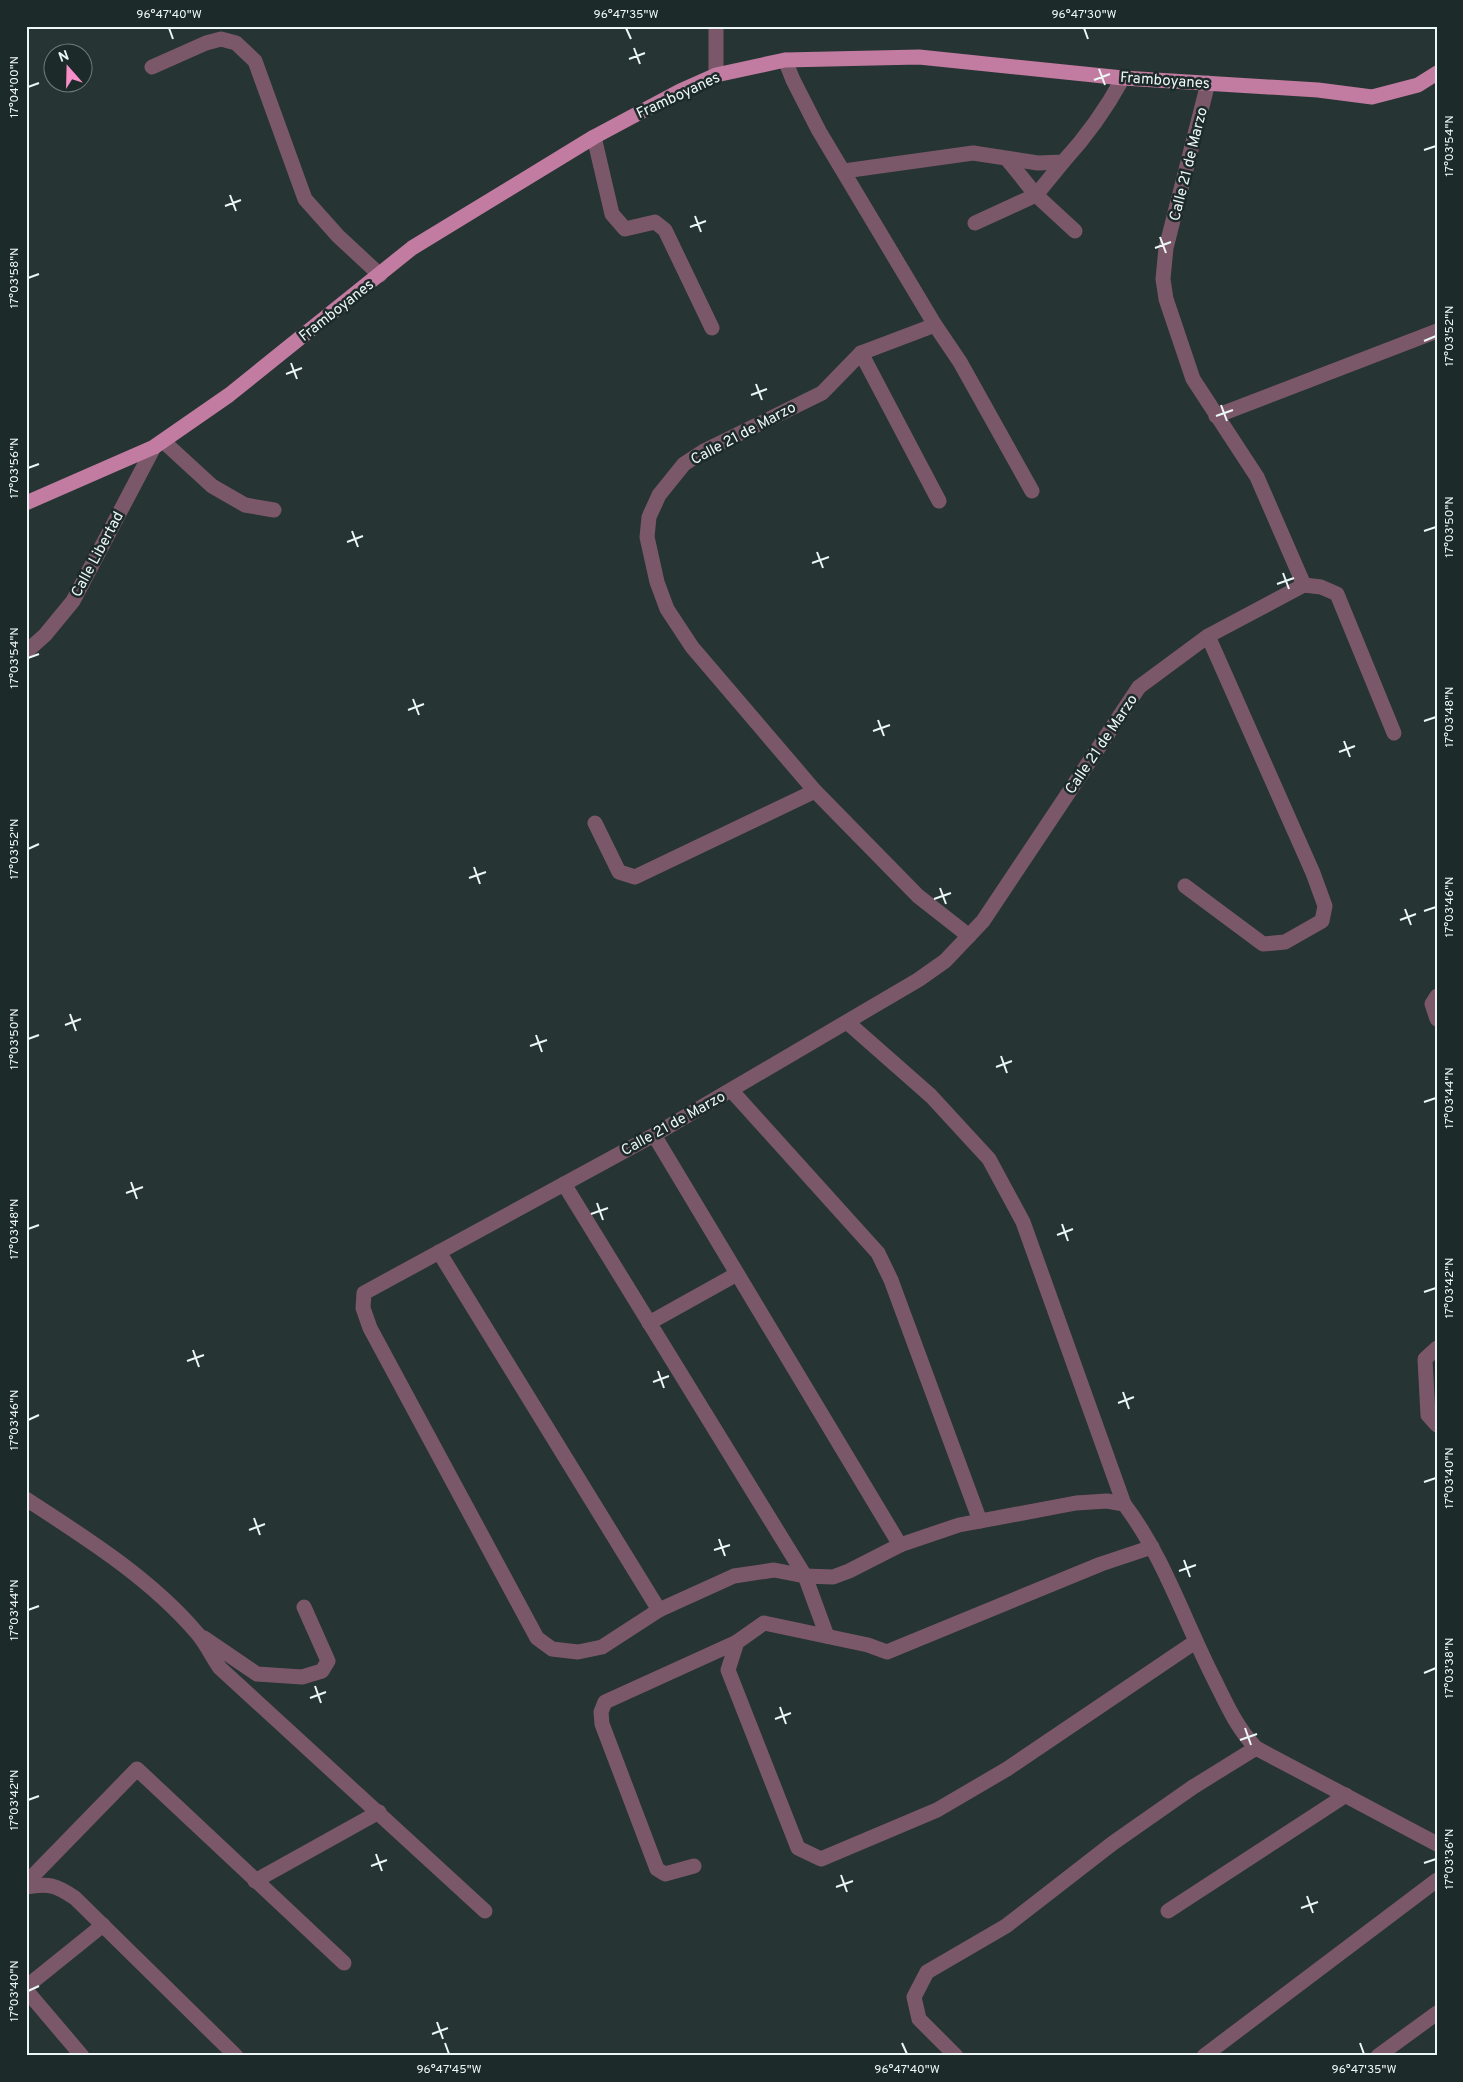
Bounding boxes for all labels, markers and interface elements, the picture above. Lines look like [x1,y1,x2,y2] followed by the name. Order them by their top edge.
[136,7,202,23] text: 96°47'40"W
[594,7,659,23] text: 96°47'35"W
[1051,7,1117,23] text: 96°47'30"W
[42,42,92,92] north arrow
[56,47,72,67] text: N
[7,56,23,118] text: 17°04'00"N
[634,69,723,124] street label: Framboyanes
[1119,69,1210,94] street label: Framboyanes
[1166,106,1213,223] street label: Calle 21 de Marzo
[1442,115,1458,177] text: 17°03'54"N
[7,247,23,309] text: 17°03'58"N
[296,276,378,346] street label: Framboyanes
[1442,305,1458,367] text: 17°03'52"N
[688,399,800,470] street label: Calle 21 de Marzo
[7,437,23,499] text: 17°03'56"N
[1442,496,1458,558] text: 17°03'50"N
[68,509,129,601] street label: Calle Libertad
[7,627,23,689] text: 17°03'54"N
[1442,686,1458,748] text: 17°03'48"N
[1062,691,1143,798] street label: Calle 21 de Marzo
[7,818,23,880] text: 17°03'52"N
[1442,876,1458,938] text: 17°03'46"N
[7,1008,23,1070] text: 17°03'50"N
[1442,1067,1458,1129] text: 17°03'44"N
[618,1088,729,1161] street label: Calle 21 de Marzo
[7,1198,23,1260] text: 17°03'48"N
[1442,1257,1458,1319] text: 17°03'42"N
[7,1389,23,1451] text: 17°03'46"N
[1442,1447,1458,1509] text: 17°03'40"N
[7,1579,23,1641] text: 17°03'44"N
[1442,1638,1458,1699] text: 17°03'38"N
[7,1769,23,1831] text: 17°03'42"N
[1442,1829,1458,1889] text: 17°03'36"N
[7,1960,23,2022] text: 17°03'40"N
[416,2062,482,2078] text: 96°47'45"W
[874,2062,940,2078] text: 96°47'40"W
[1332,2062,1397,2078] text: 96°47'35"W

